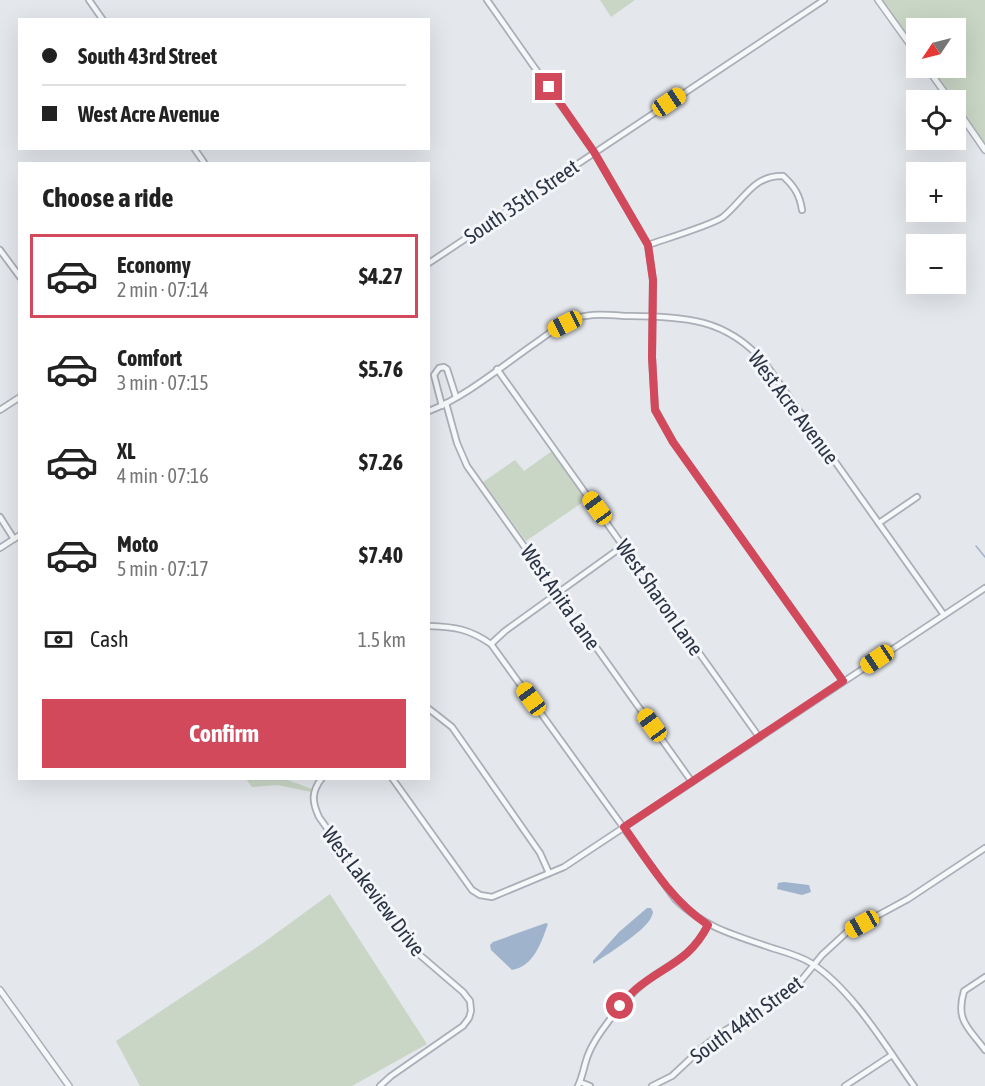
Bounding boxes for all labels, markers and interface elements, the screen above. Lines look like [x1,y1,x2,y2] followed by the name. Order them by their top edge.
[906,18,966,78] north arrow
[906,18,966,294] map controls
[78,43,217,69] text: South 43rd Street
[535,73,562,100] route end
[649,84,689,120] car
[906,90,966,150] button: locate
[78,101,220,127] text: West Acre Avenue
[459,154,583,248] street label: South 35th Street
[906,162,966,222] button: +
[42,182,174,213] text: Choose a ride
[906,234,966,294] button: −
[45,249,99,303] icon: car
[117,252,191,278] text: Economy
[359,263,403,289] text: $4.27
[117,278,209,301] text: 2 min · 07:14
[545,308,585,340] car
[45,342,99,396] icon: car
[117,345,182,371] text: Comfort
[744,346,844,468] street label: West Acre Avenue
[359,356,403,382] text: $5.76
[117,371,209,394] text: 3 min · 07:15
[45,435,99,489] icon: car
[117,438,135,464] text: XL
[359,449,403,475] text: $7.26
[117,464,209,487] text: 4 min · 07:16
[579,488,615,528] car
[45,528,99,582] icon: car
[117,531,159,557] text: Moto
[611,534,709,660] street label: West Sharon Lane
[516,540,606,654] street label: West Anita Lane
[359,542,403,568] text: $7.40
[117,557,209,580] text: 5 min · 07:17
[42,623,75,656] icon: cash
[90,626,129,652] text: Cash
[358,628,406,651] text: 1.5 km
[857,641,897,677] car
[513,679,549,719] car
[42,699,406,768] button: Confirm
[634,705,670,745] car
[318,822,430,960] street label: West Lakeview Drive
[842,907,882,941] car
[685,970,807,1068] street label: South 44th Street
[606,992,633,1019] route start

